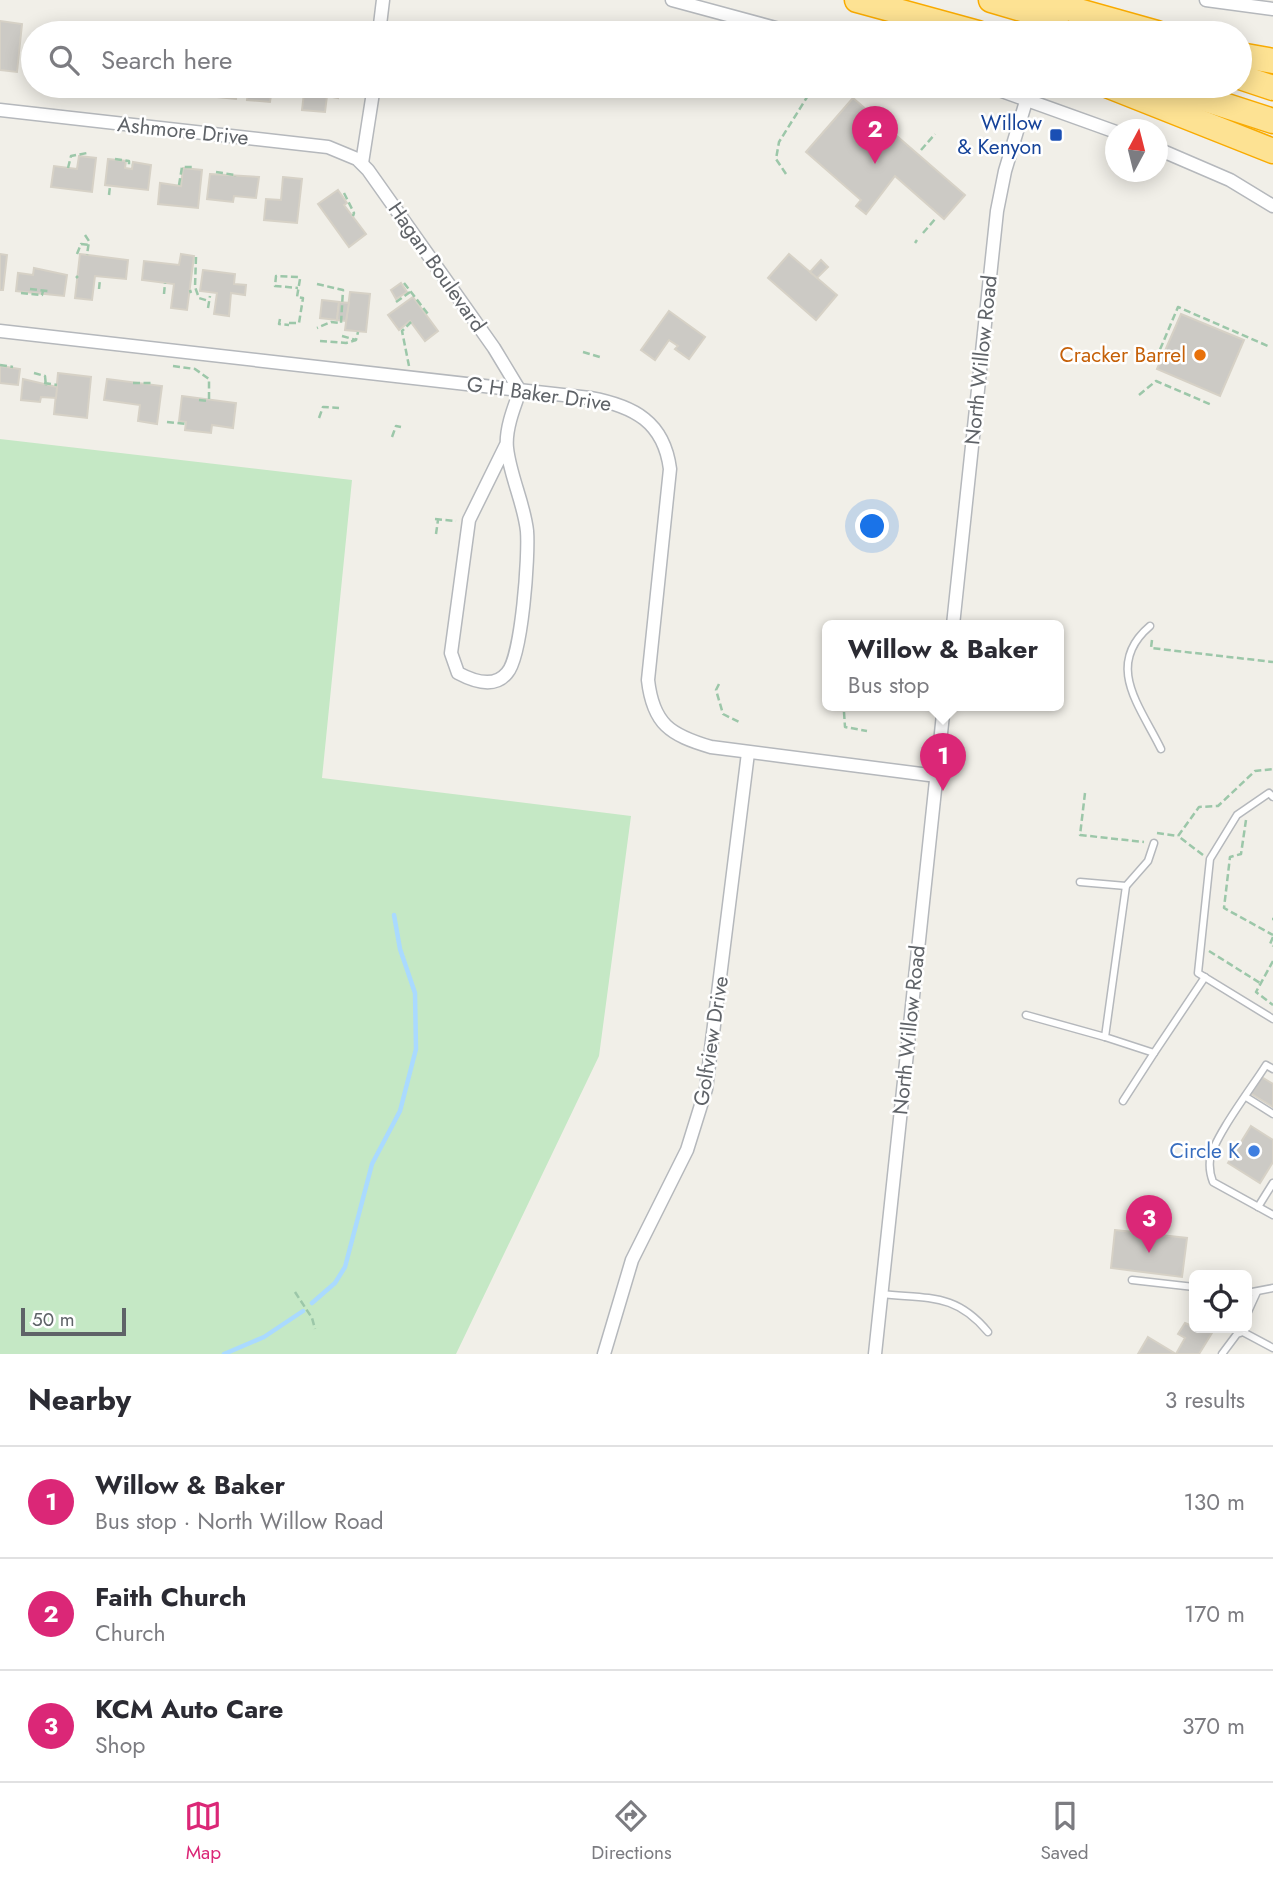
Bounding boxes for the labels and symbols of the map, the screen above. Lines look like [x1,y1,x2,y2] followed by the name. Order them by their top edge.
[852,106,898,164] pin: 2
[957,108,1043,162] place label: Willow & Kenyon
[116,109,250,153] street label: Ashmore Drive
[1105,119,1168,182] north arrow
[1048,127,1064,143] marker: Willow & Kenyon
[381,196,493,338] street label: Hagan Boulevard
[957,274,1005,446] street label: North Willow Road
[1059,340,1186,370] place label: Cracker Barrel
[1192,347,1208,363] marker: Cracker Barrel
[465,369,613,419] street label: G H Baker Drive
[855,509,889,543] your location
[920,733,966,791] pin: 1
[885,944,933,1116] street label: North Willow Road
[686,974,736,1108] street label: Golfview Drive
[1169,1136,1240,1166] place label: Circle K
[1246,1143,1262,1159] marker: Circle K
[1126,1195,1172,1253] pin: 3
[21,1305,126,1337] scale bar

